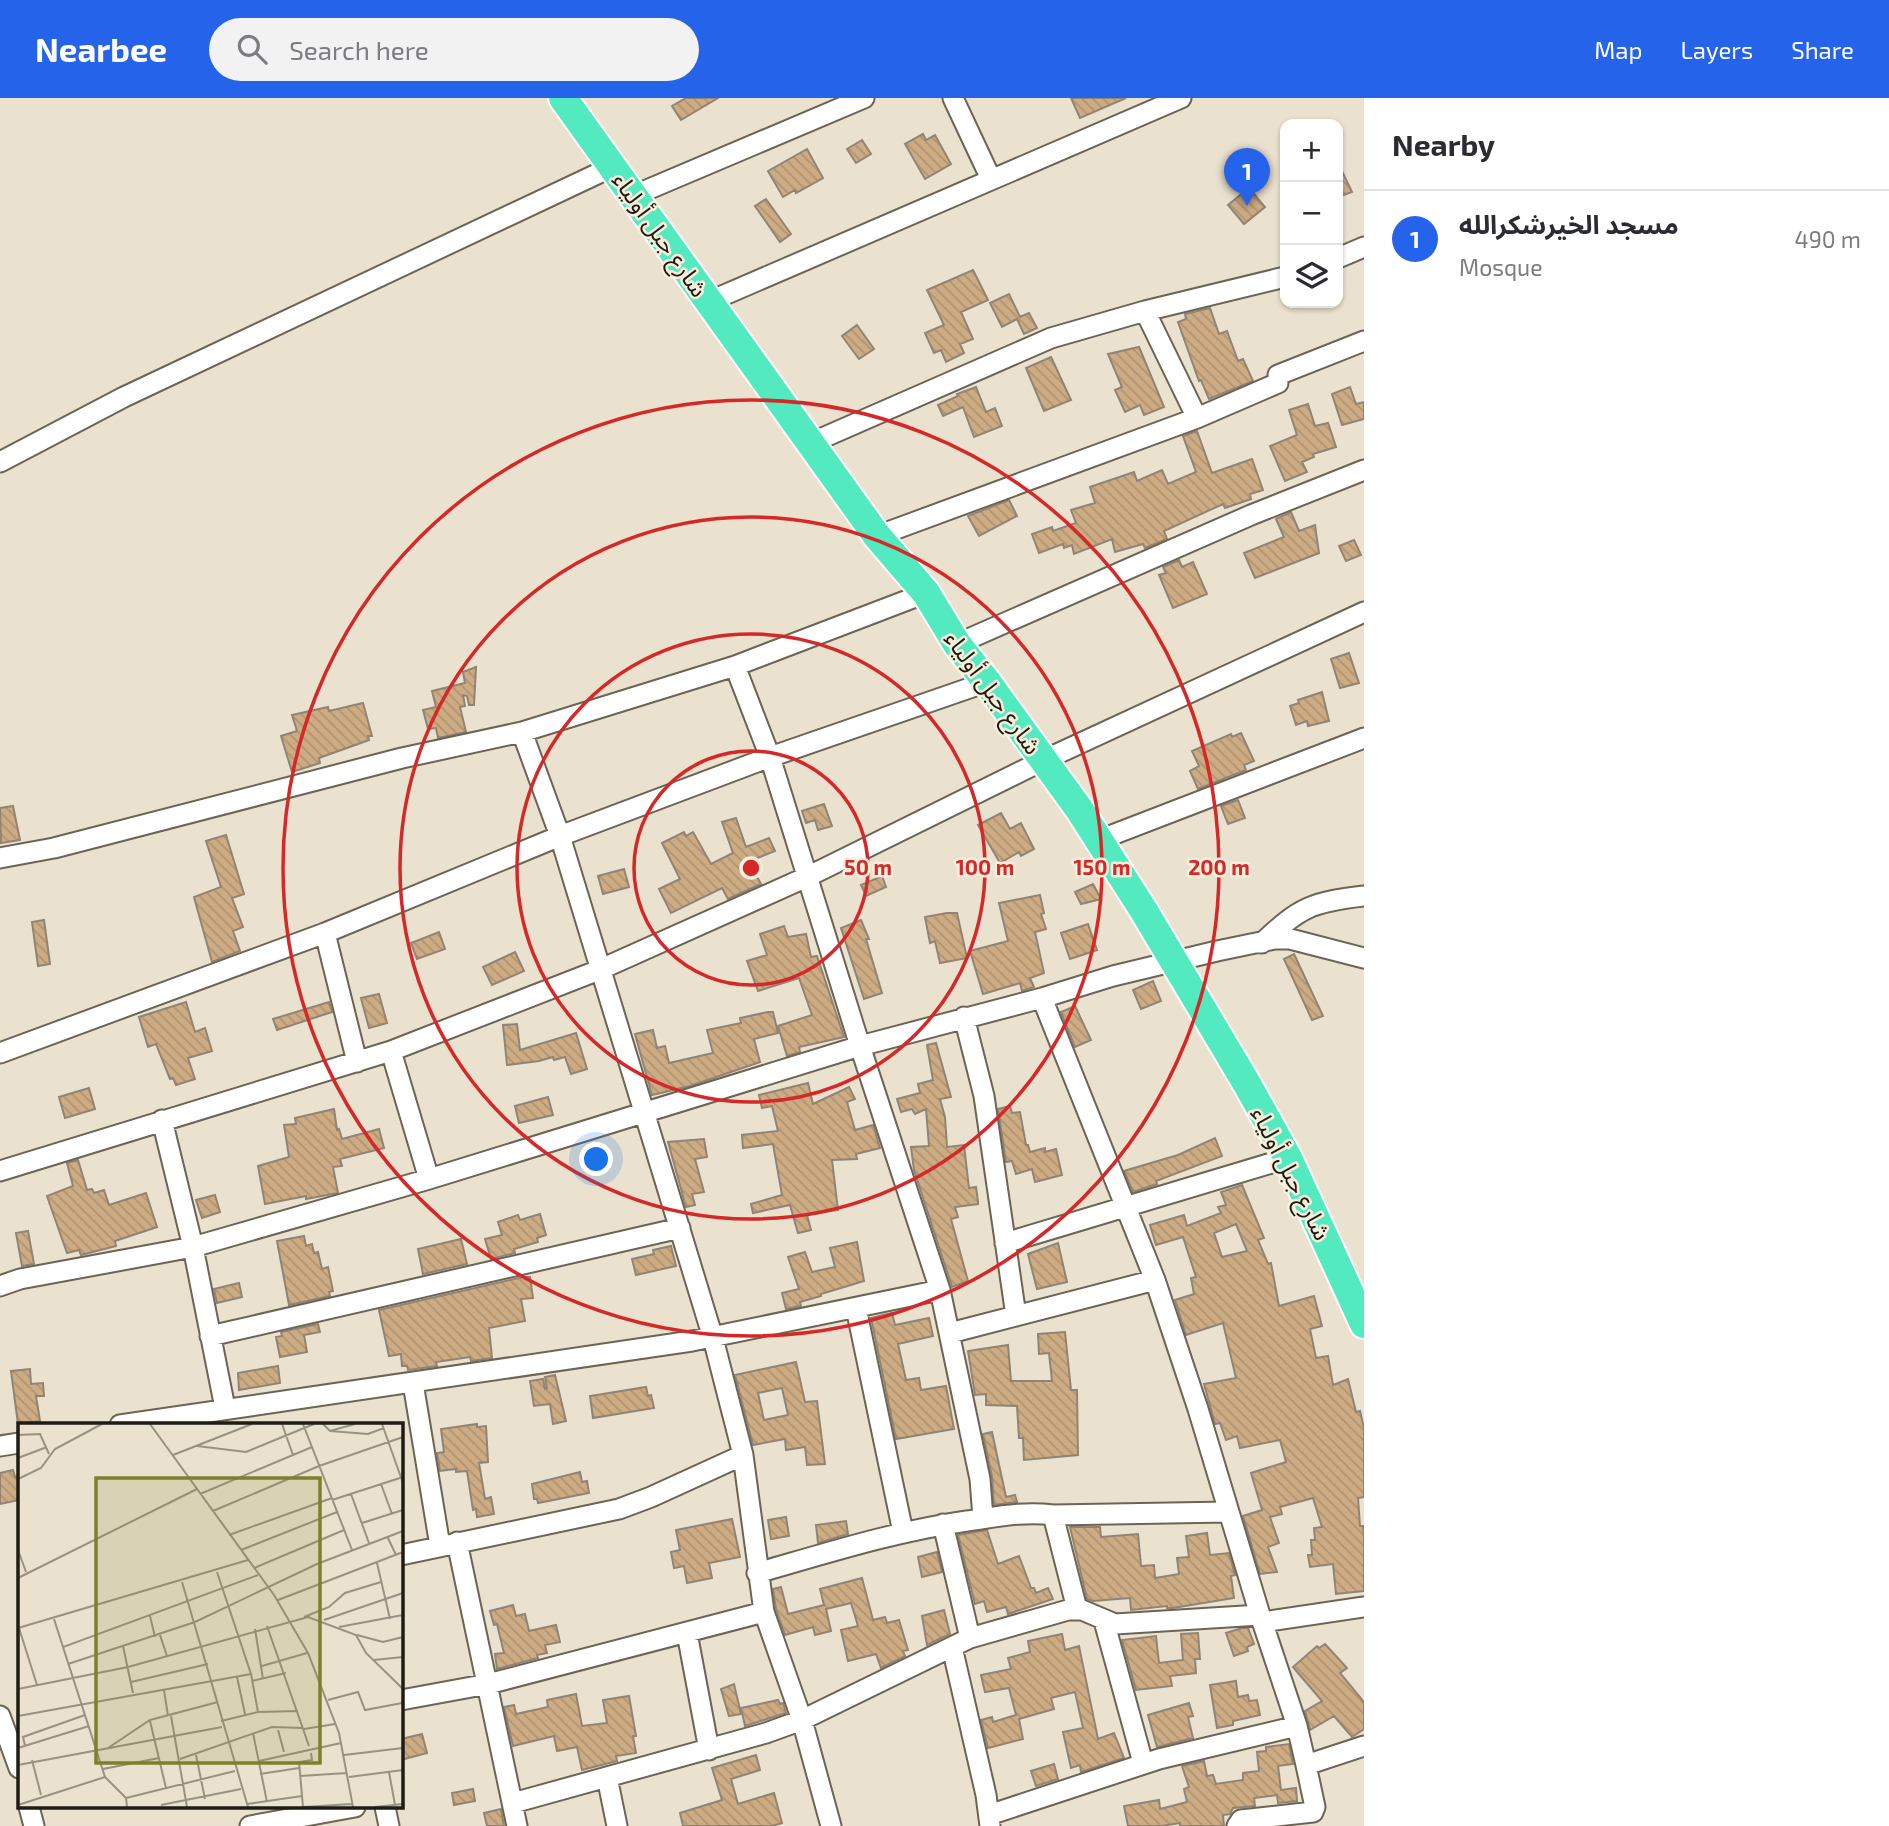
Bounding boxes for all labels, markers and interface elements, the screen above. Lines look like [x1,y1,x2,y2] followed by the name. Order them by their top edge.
[209,18,699,81] search box
[35,29,167,69] text: Nearbee
[233,30,271,68] icon: search
[289,34,429,65] text: Search here
[1594,35,1642,64] text: Map
[1680,35,1753,64] text: Layers
[1791,35,1854,64] text: Share
[1280,119,1343,308] map controls
[1280,119,1343,182] button: +
[1392,126,1495,162] text: Nearby
[1224,148,1270,206] pin: 1
[604,166,715,304] street label: شارع جبل أولياء
[1280,182,1343,245] button: −
[1459,208,1679,239] text: مسجد الخيرشكرالله
[1410,225,1420,253] text: 1
[1795,225,1861,253] text: 490 m
[1280,245,1343,308] button: layers
[1459,253,1543,281] text: Mosque
[936,624,1049,762] street label: شارع جبل أولياء
[844,854,892,879] text: 50 m
[956,854,1014,879] text: 100 m
[1074,854,1130,879] text: 150 m
[1188,854,1250,879] text: 200 m
[739,856,763,880] centre of rings
[1242,1101,1338,1246] street label: شارع جبل أولياء
[579,1142,613,1176] your location
[18,1423,402,1808] inset map

